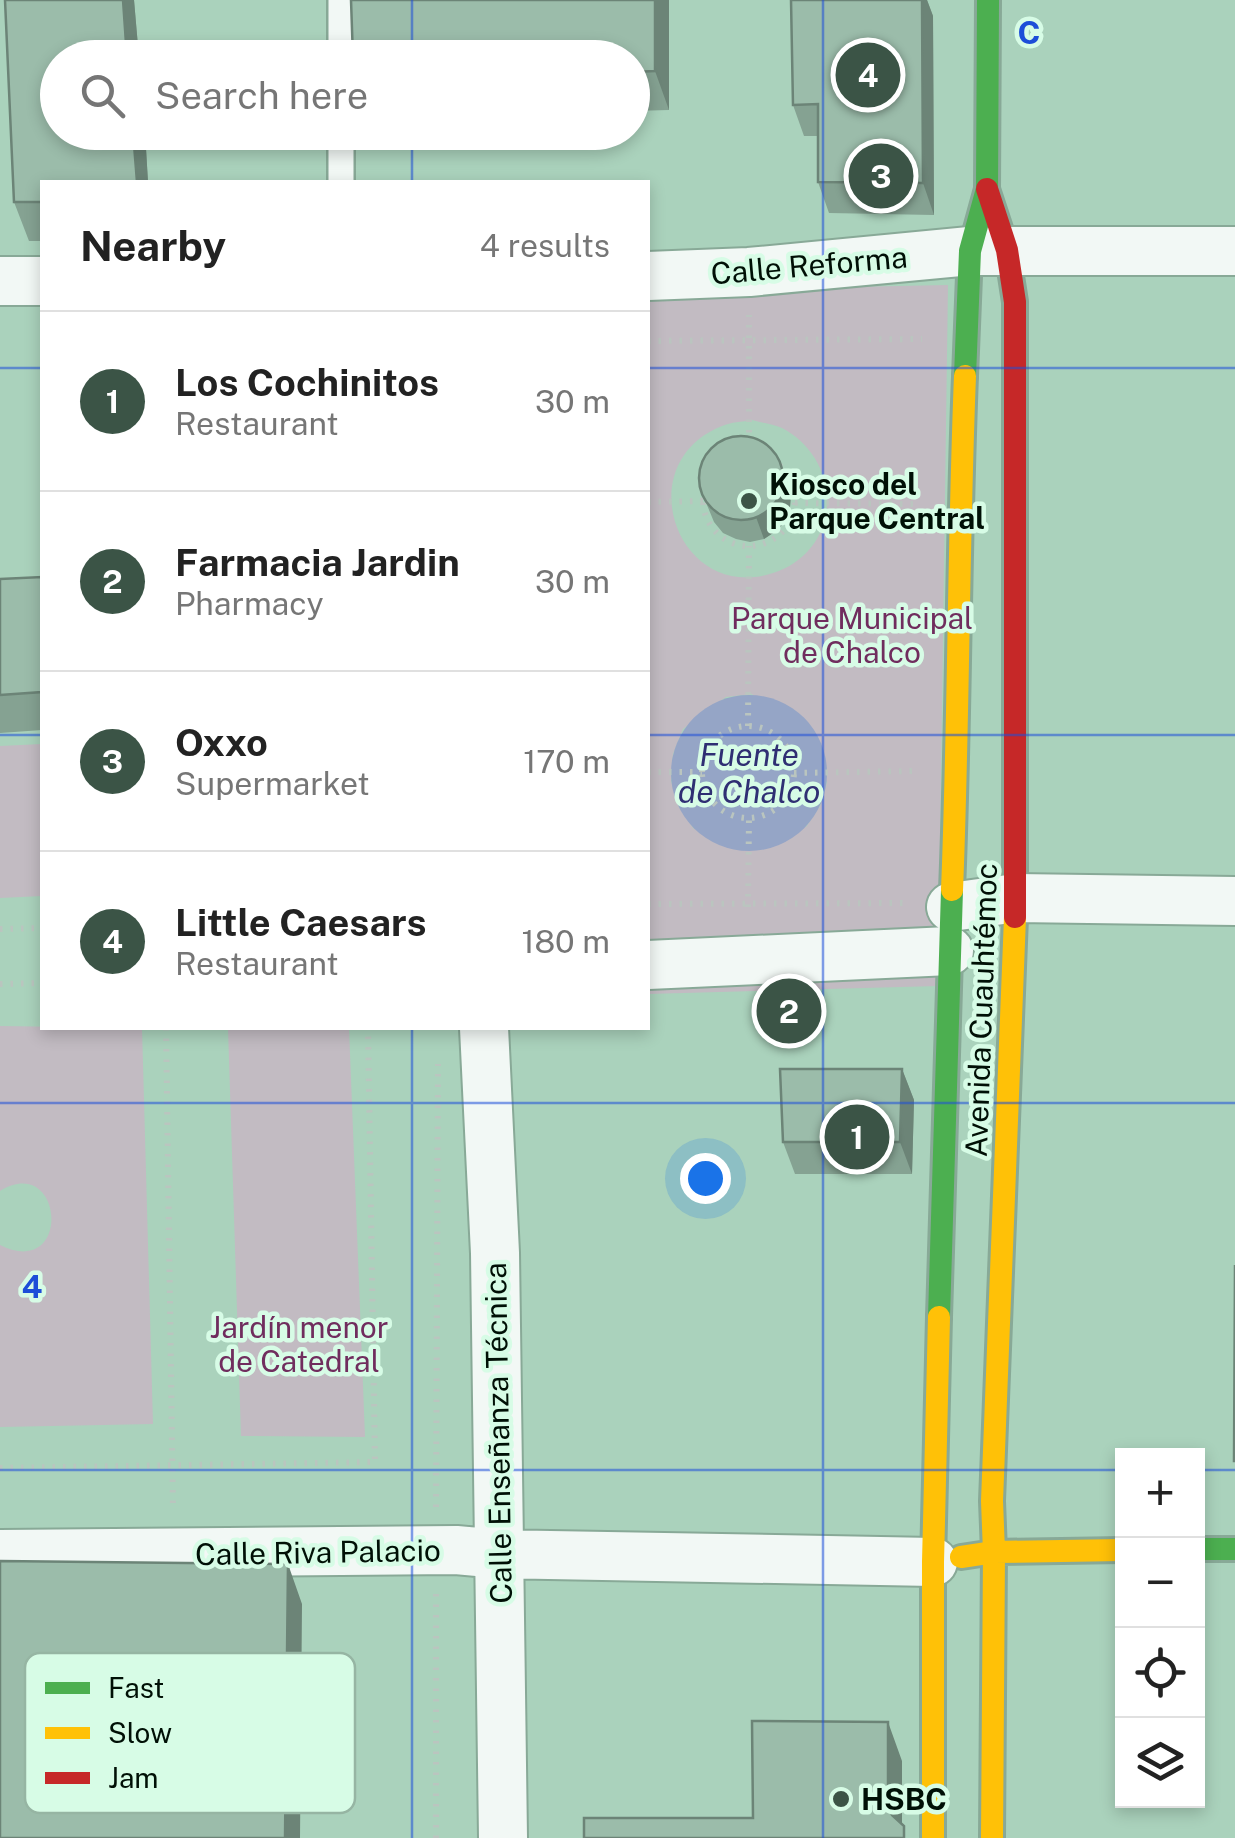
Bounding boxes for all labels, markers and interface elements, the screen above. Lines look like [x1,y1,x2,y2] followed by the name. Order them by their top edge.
[1018,14,1040,51] text: C
[836,38,900,112] pin: 4
[40,40,650,150] search box
[75,68,130,123] icon: search
[155,73,368,118] text: Search here
[848,138,914,214] pin: 3
[80,221,226,270] text: Nearby
[480,227,610,264] text: 4 results
[709,238,909,292] street label: Calle Reforma
[175,360,439,405] text: Los Cochinitos
[106,383,119,420] text: 1
[535,383,610,420] text: 30 m
[175,405,339,442] text: Restaurant
[769,466,985,536] place label: Kiosco del Parque Central
[738,490,760,512] marker: Kiosco del Parque Central
[175,540,460,585] text: Farmacia Jardin
[102,563,123,600] text: 2
[535,563,610,600] text: 30 m
[175,585,324,622] text: Pharmacy
[731,600,973,670] park label: Parque Municipal de Chalco
[175,720,268,765] text: Oxxo
[678,736,820,810] water label: Fuente de Chalco
[102,743,123,780] text: 3
[523,743,610,780] text: 170 m
[175,765,370,802] text: Supermarket
[958,862,1004,1158] street label: Avenida Cuauhtémoc
[175,900,427,945] text: Little Caesars
[102,923,123,960] text: 4
[521,923,610,960] text: 180 m
[175,945,339,982] text: Restaurant
[756,974,822,1048] pin: 2
[824,1100,890,1174] pin: 1
[680,1153,731,1204] your location
[477,1262,519,1604] street label: Calle Enseñanza Técnica
[22,1268,43,1305] text: 4
[210,1309,388,1379] park label: Jardín menor de Catedral
[1115,1448,1205,1808] map controls
[1115,1448,1205,1538] button: +
[195,1532,441,1572] street label: Calle Riva Palacio
[1115,1538,1205,1628] button: −
[1115,1628,1205,1718] button: locate
[25,1653,355,1813] legend
[108,1671,164,1704] text: Fast
[108,1716,172,1749] text: Slow
[1115,1718,1205,1808] button: layers
[108,1761,159,1794] text: Jam
[861,1781,947,1817] place label: HSBC
[830,1788,852,1810] marker: HSBC

